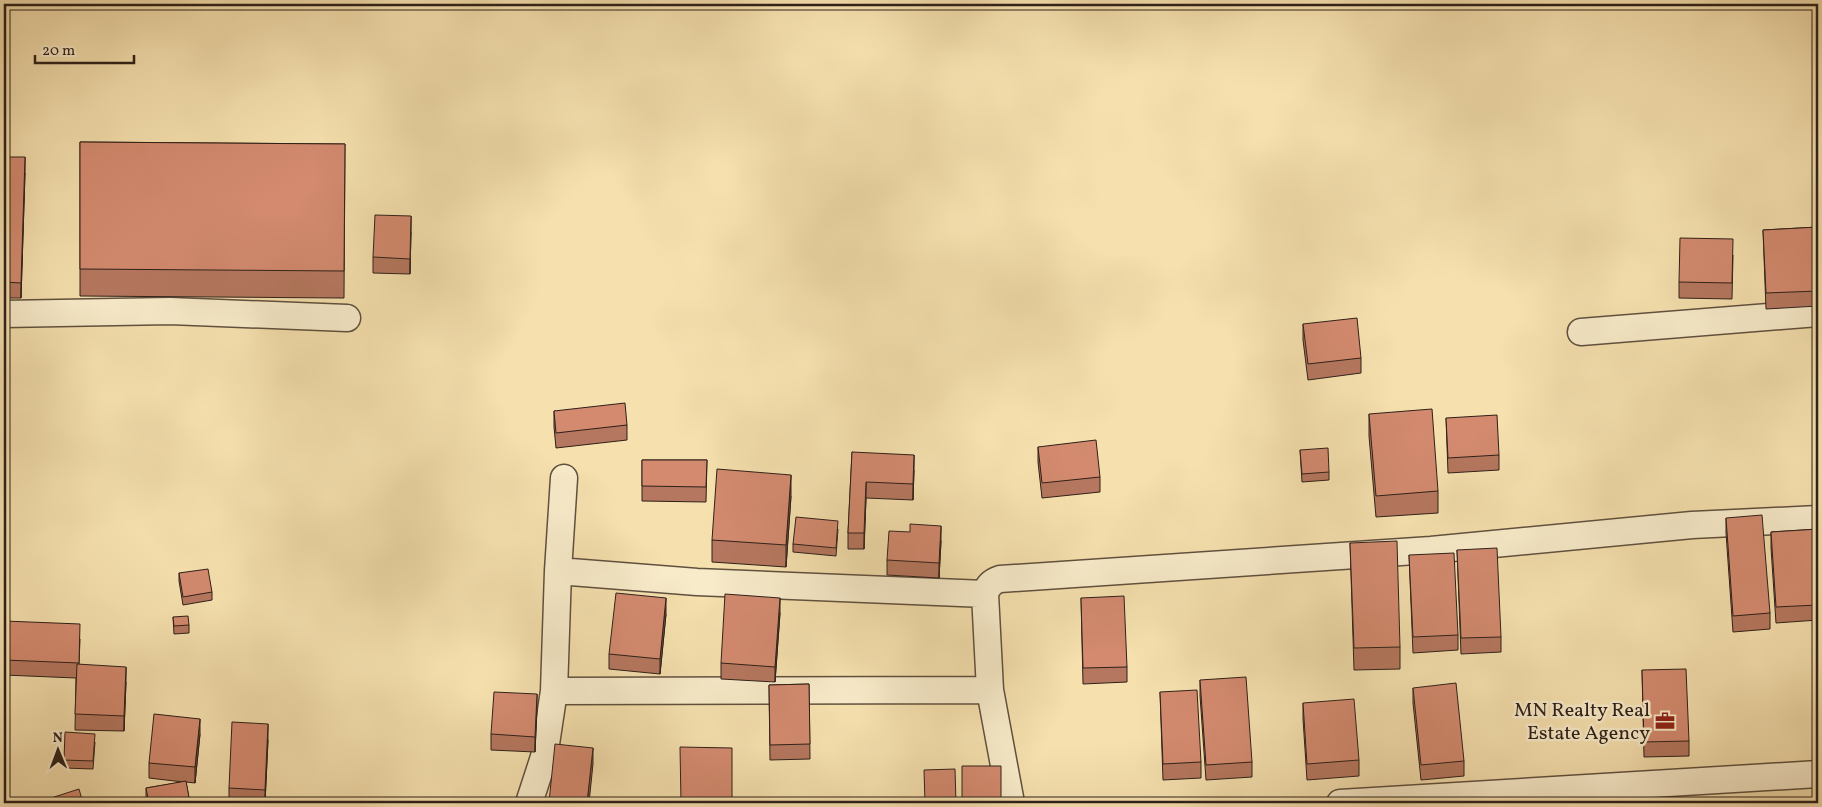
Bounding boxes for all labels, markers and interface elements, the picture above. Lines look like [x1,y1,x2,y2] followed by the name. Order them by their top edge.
[35,32,134,64] scale bar
[42,41,75,62] text: 20 m
[1514,697,1650,748] place label: MN Realty Real Estate Agency
[1654,710,1676,732] office icon: MN Realty Real Estate Agency
[32,724,82,774] north arrow
[53,729,63,748] text: N

